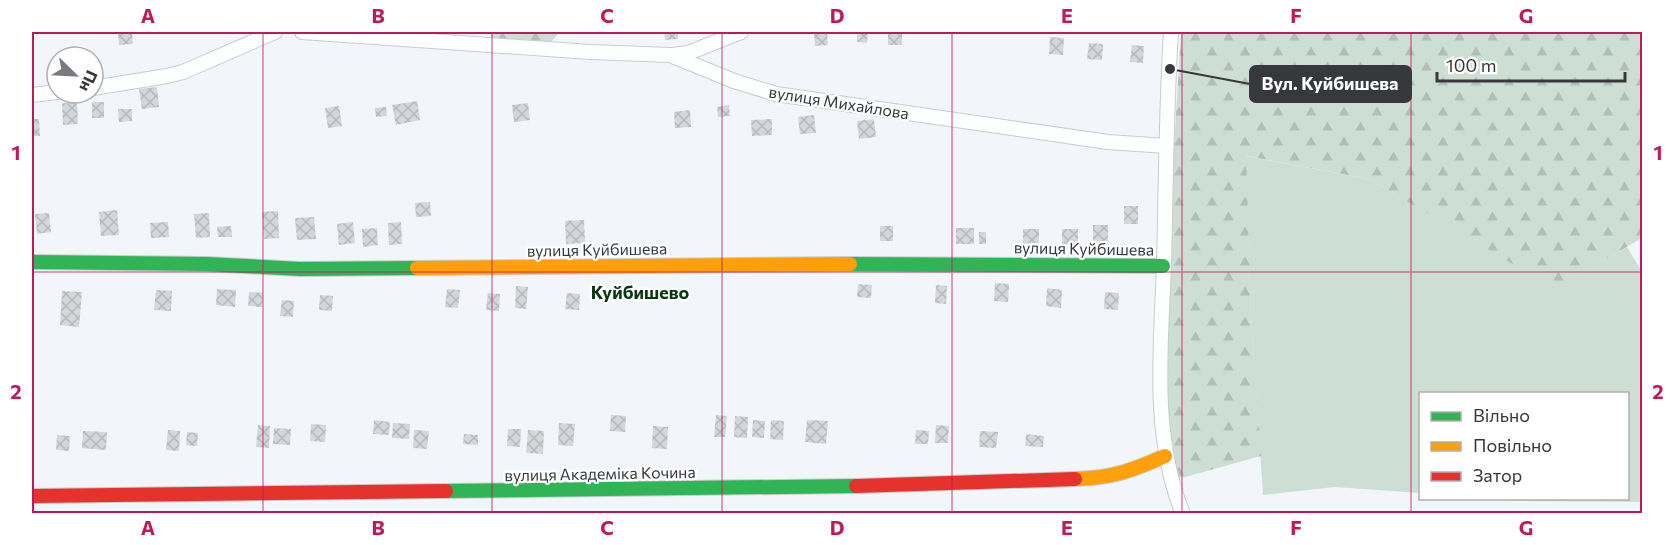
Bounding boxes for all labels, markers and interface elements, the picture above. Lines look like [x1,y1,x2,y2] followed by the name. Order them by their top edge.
[141,3,155,27] text: A
[371,3,385,27] text: B
[600,3,614,27] text: C
[830,3,844,27] text: D
[1061,3,1073,27] text: E
[1290,3,1302,27] text: F
[1519,3,1533,27] text: G
[45,45,105,105] north arrow
[1437,45,1624,83] scale bar
[1446,54,1496,76] text: 100 m
[1250,66,1411,102] callout: Вул. Куйбишева
[76,68,102,95] text: Пн
[1262,72,1398,94] text: Вул. Куйбишева
[768,82,910,122] street label: вулиця Михайлова
[11,140,21,164] text: 1
[1653,140,1663,164] text: 1
[1014,237,1154,259] street label: вулиця Куйбишева
[527,238,667,260] street label: вулиця Куйбишева
[591,281,690,303] district label: Куйбишево
[10,379,22,403] text: 2
[1652,379,1664,403] text: 2
[1419,392,1629,500] legend
[1473,404,1530,426] text: Вільно
[1473,434,1552,456] text: Повільно
[504,462,696,484] street label: вулиця Академіка Кочина
[1473,464,1522,486] text: Затор
[141,515,155,539] text: A
[371,515,385,539] text: B
[600,515,614,539] text: C
[830,515,844,539] text: D
[1061,515,1073,539] text: E
[1290,515,1302,539] text: F
[1519,515,1533,539] text: G

